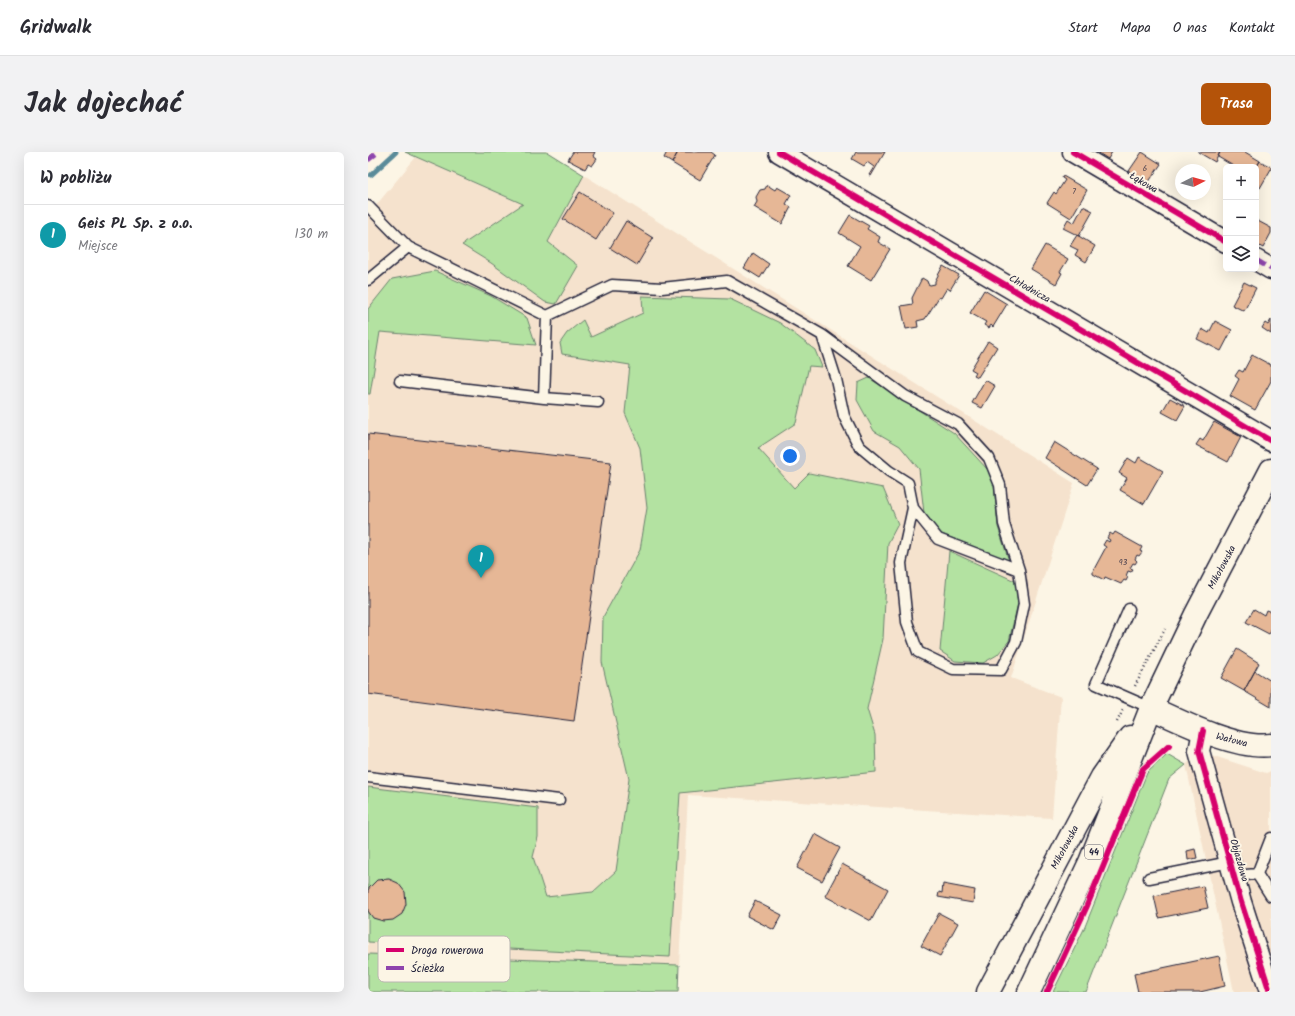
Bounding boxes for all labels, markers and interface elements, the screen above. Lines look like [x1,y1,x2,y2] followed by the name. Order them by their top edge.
[20,13,91,43] text: Gridwalk
[1068,17,1098,39] text: Start
[1120,17,1151,39] text: Mapa
[1173,17,1207,39] text: O nas
[1229,17,1275,39] text: Kontakt
[24,82,183,127] text: Jak dojechać
[1201,83,1271,125] button: Trasa
[1143,162,1147,175] house number: 6
[1175,164,1211,200] north arrow
[1223,164,1259,272] map controls
[1223,164,1259,200] button: +
[40,165,111,192] text: W pobliżu
[1126,168,1161,198] street label: Łąkowa
[1072,185,1076,198] house number: 7
[1223,200,1259,236] button: −
[78,212,193,236] text: Geis PL Sp. z o.o.
[51,224,55,245] text: 1
[294,224,328,245] text: 130 m
[78,236,118,257] text: Miejsce
[1223,236,1259,272] button: layers
[1006,271,1054,307] street label: Chłodnicza
[780,446,800,466] your location
[1204,542,1240,592] street label: Mikołowska
[468,545,494,578] pin: 1
[1119,556,1128,569] house number: 93
[1214,728,1250,752] street label: Wałowa
[1047,822,1083,872] street label: Mikołowska
[1225,837,1253,884] street label: Objazdowa
[1085,845,1103,859] road number: 44
[378,936,510,982] legend
[411,942,484,960] text: Droga rowerowa
[411,960,444,978] text: Ścieżka

